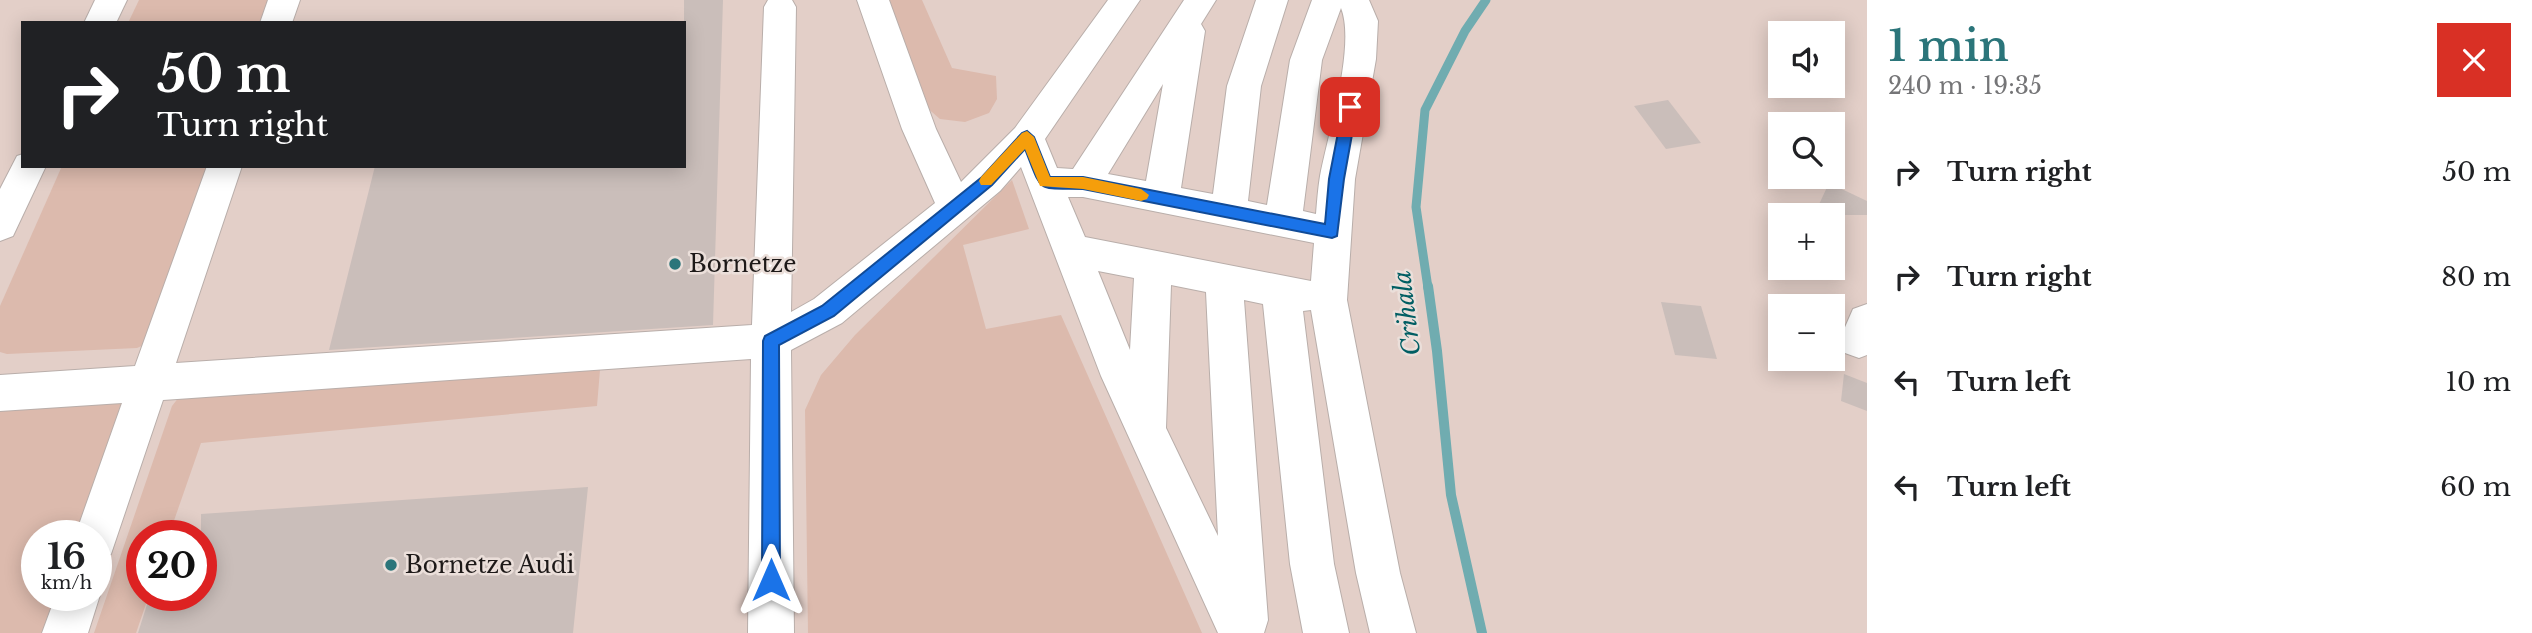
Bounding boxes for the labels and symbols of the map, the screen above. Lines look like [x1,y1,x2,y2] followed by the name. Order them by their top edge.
[1320,77,1380,137] pin
[689,250,796,278] place label: Bornetze
[667,256,683,272] marker: Bornetze
[1387,269,1426,357] water label: Crihala
[126,520,217,611] speed limit sign: 20
[734,543,808,617] position arrow
[405,551,574,579] place label: Bornetze Audi
[383,557,399,573] marker: Bornetze Audi

